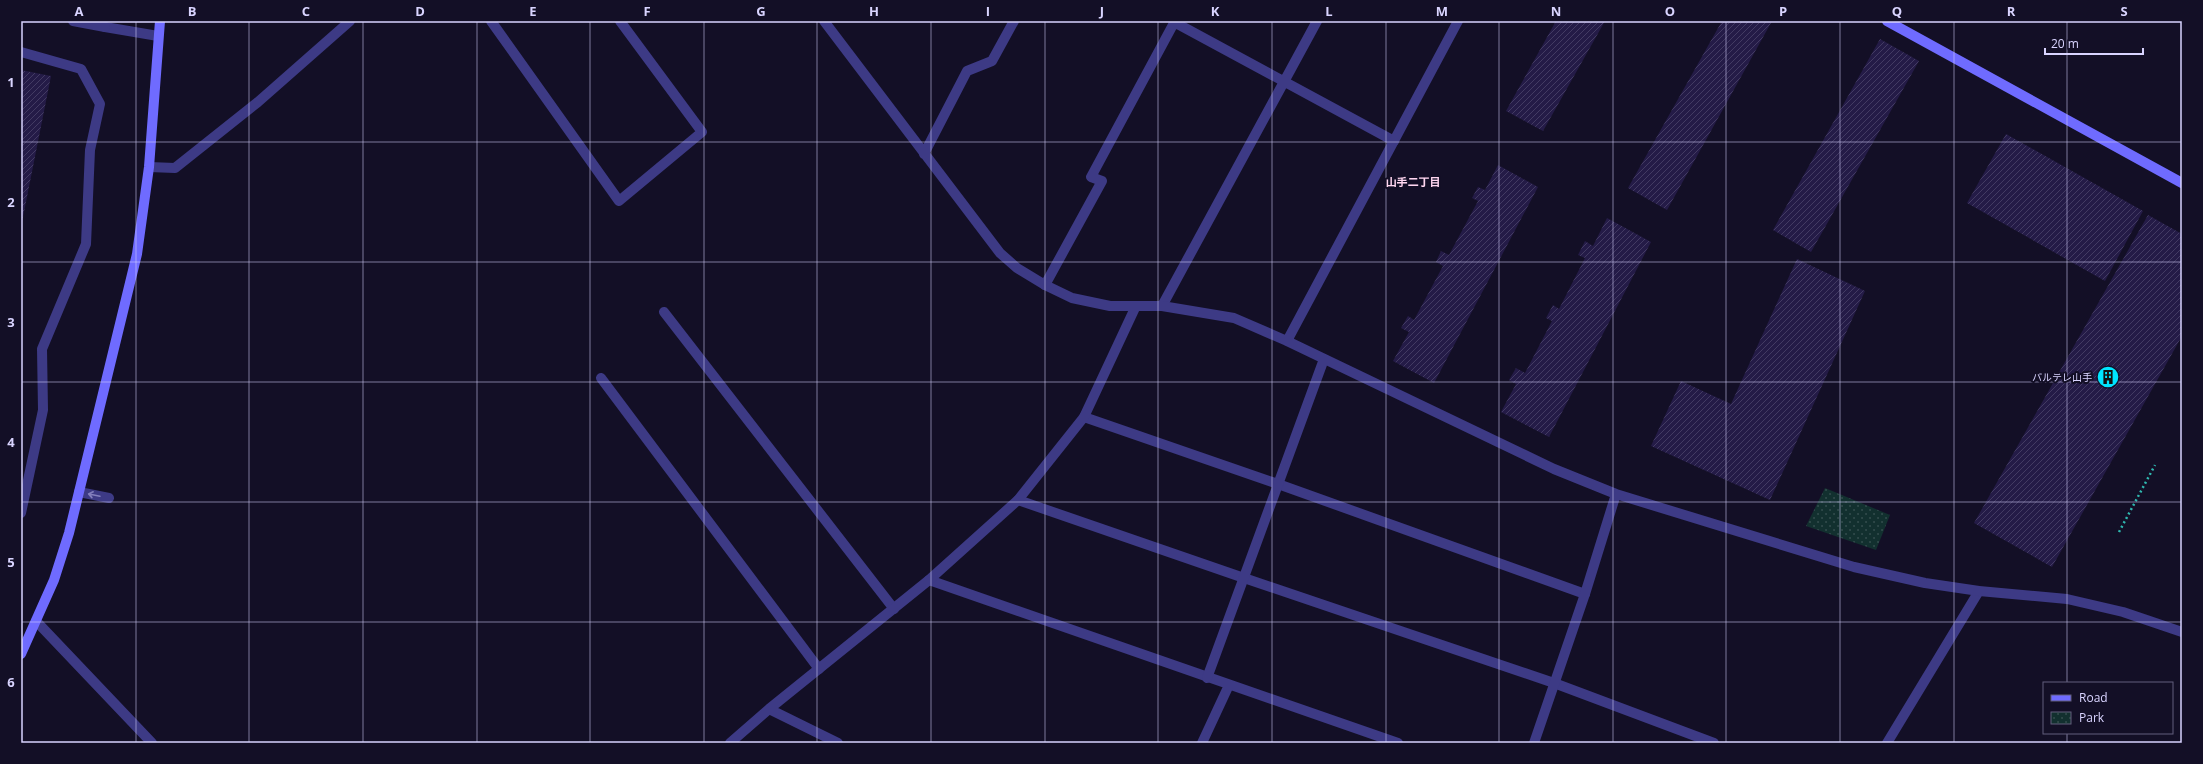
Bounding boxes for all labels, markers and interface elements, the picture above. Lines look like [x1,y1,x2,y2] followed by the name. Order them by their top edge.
[75,2,84,20] text: A
[188,2,197,20] text: B
[302,2,310,20] text: C
[415,2,425,20] text: D
[529,2,537,20] text: E
[643,2,651,20] text: F
[756,2,766,20] text: G
[869,2,879,20] text: H
[986,2,990,20] text: I
[1099,2,1104,20] text: J
[1211,2,1220,20] text: K
[1325,2,1333,20] text: L
[1436,2,1448,20] text: M
[1551,2,1561,20] text: N
[1665,2,1675,20] text: O
[1779,2,1787,20] text: P
[1892,2,1902,20] text: Q
[2007,2,2016,20] text: R
[2120,2,2128,20] text: S
[2045,30,2143,56] scale bar
[2051,35,2079,52] text: 20 m
[7,73,15,91] text: 1
[1386,174,1441,189] district label: 山手二丁目
[7,193,15,211] text: 2
[7,313,15,331] text: 3
[2095,364,2121,390] building icon: パルテレ山手
[2032,370,2092,384] place label: パルテレ山手
[7,433,15,451] text: 4
[88,491,101,499] one-way arrow
[7,553,15,571] text: 5
[7,673,15,691] text: 6
[2043,682,2173,734] legend
[2079,689,2108,706] text: Road
[2079,709,2105,726] text: Park

